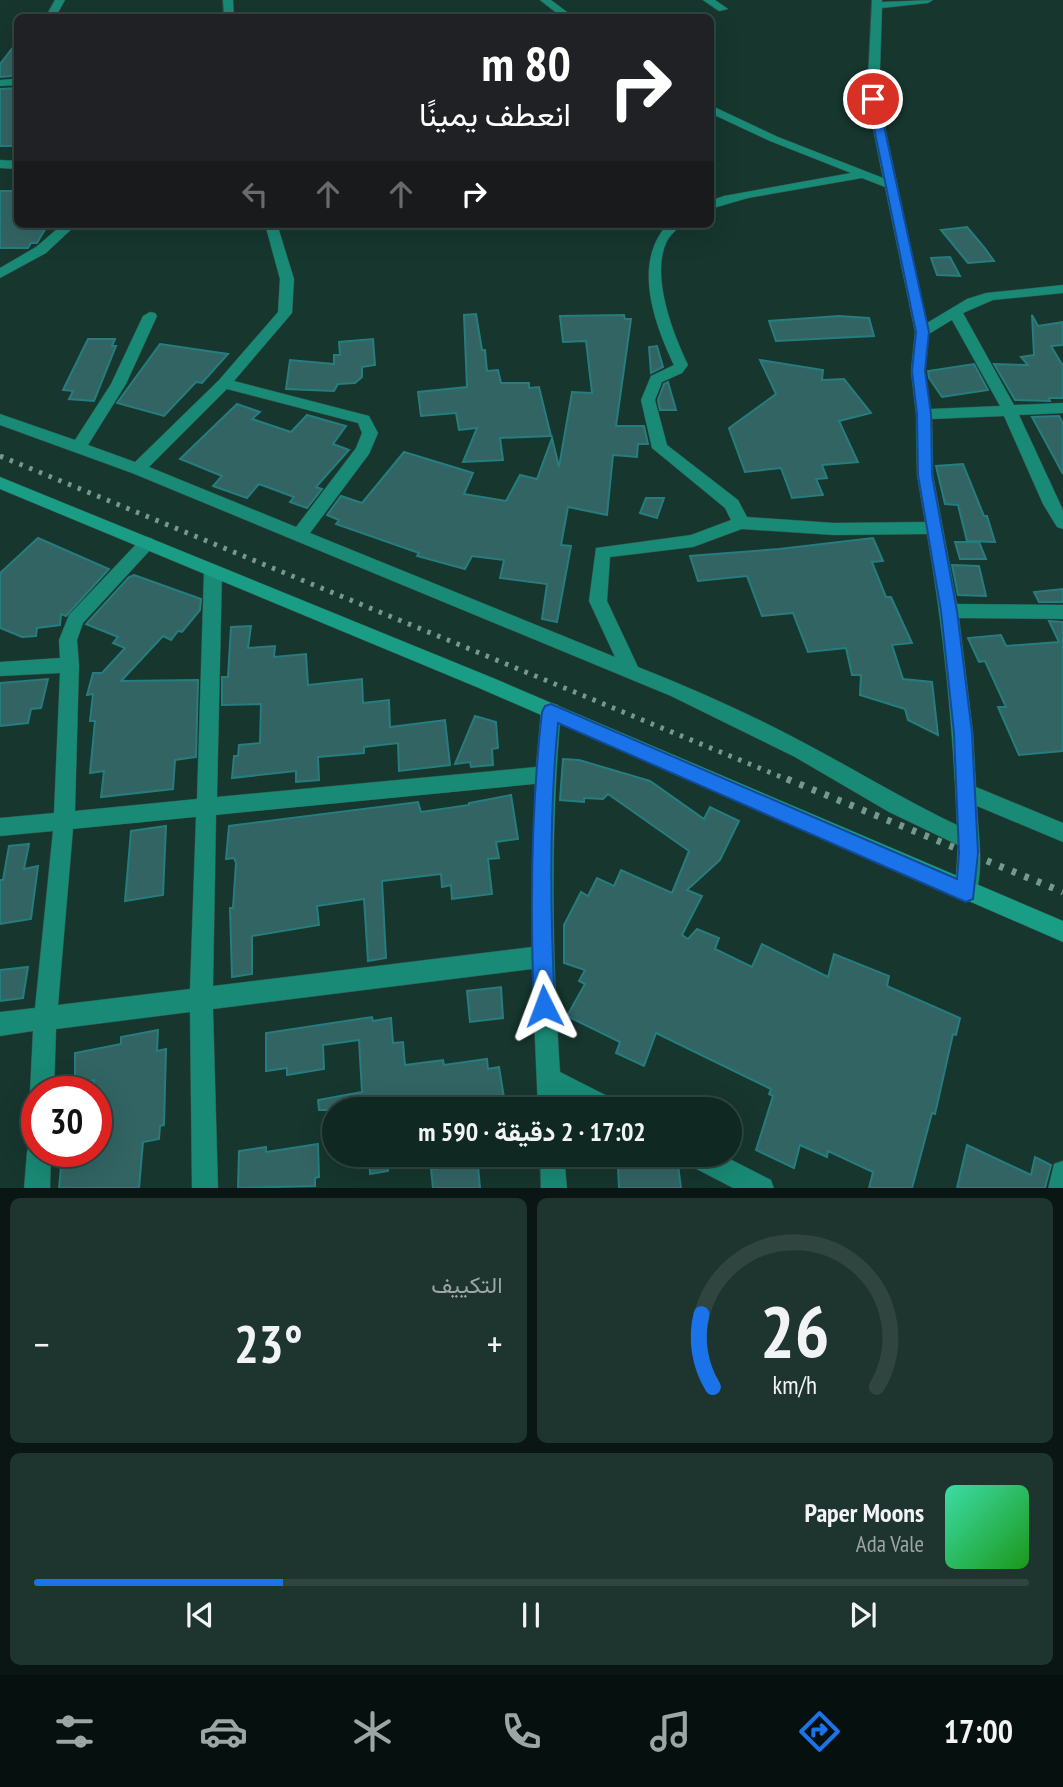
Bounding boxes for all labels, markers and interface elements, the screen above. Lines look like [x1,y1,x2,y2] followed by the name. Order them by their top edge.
[482,31,571,95] text: 80 m
[595,42,686,133] icon: right
[843,69,903,129] pin
[854,80,892,118] icon: arrive
[419,93,571,135] text: انعطف يمينًا
[236,175,274,213] icon: left
[309,175,347,213] icon: ahead
[382,175,420,213] icon: ahead
[455,175,493,213] icon: right
[507,969,581,1043] position arrow
[21,1076,112,1167] speed limit sign: 30
[418,1115,646,1148] text: 17:02 · 2 دقيقة · 590 m
[431,1270,503,1299] text: التكييف
[760,1283,830,1377] text: 26
[234,1310,303,1377] text: 23°
[34,1319,50,1368] text: −
[487,1319,502,1368] text: +
[773,1368,817,1400] text: km/h
[805,1496,924,1529] text: Paper Moons
[856,1529,924,1558] text: Ada Vale
[181,1596,219,1634] icon: previous
[512,1596,550,1634] icon: pause
[844,1596,882,1634] icon: next
[50,1707,99,1756] icon: filters
[199,1707,248,1756] icon: car
[348,1707,397,1756] icon: climate
[497,1707,546,1756] icon: phone
[646,1707,695,1756] icon: music
[795,1707,844,1756] icon: directions
[944,1710,1013,1752] text: 17:00

